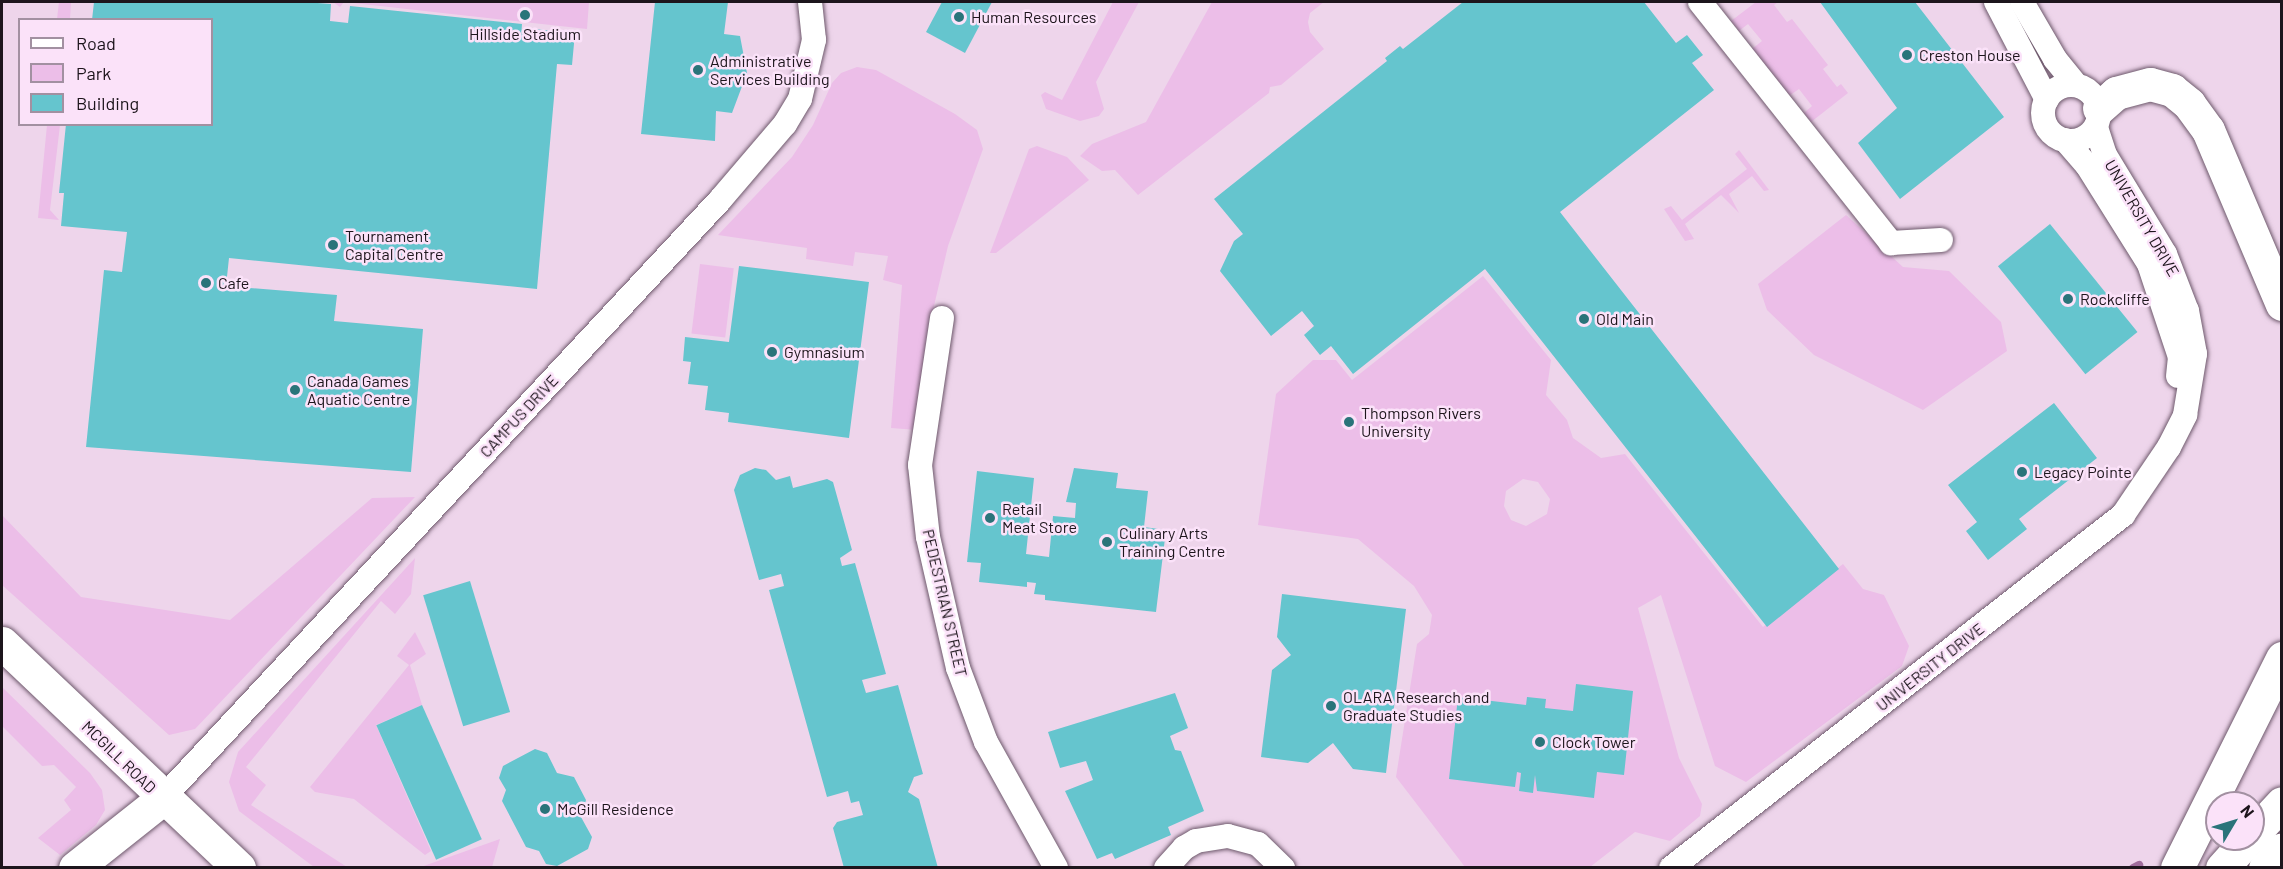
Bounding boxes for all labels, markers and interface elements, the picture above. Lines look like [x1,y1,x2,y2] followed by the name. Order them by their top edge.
[971,7,1096,27] place label: Human Resources
[518,8,532,22] marker: Hillside Stadium
[952,10,966,24] marker: Human Resources
[18,18,213,126] legend
[469,24,581,44] place label: Hillside Stadium
[76,32,116,54] text: Road
[1919,45,2021,65] place label: Creston House
[1900,48,1914,62] marker: Creston House
[710,51,830,89] place label: Administrative Services Building
[76,62,111,84] text: Park
[691,63,705,77] marker: Administrative Services Building
[76,92,139,114] text: Building
[2101,156,2183,280] street label: UNIVERSITY DRIVE
[345,226,444,264] place label: Tournament Capital Centre
[326,238,340,252] marker: Tournament Capital Centre
[218,273,249,293] place label: Cafe
[199,276,213,290] marker: Cafe
[2080,289,2150,309] place label: Rockcliffe
[2061,292,2075,306] marker: Rockcliffe
[1596,309,1654,329] place label: Old Main
[1577,312,1591,326] marker: Old Main
[784,342,865,362] place label: Gymnasium
[765,345,779,359] marker: Gymnasium
[307,371,410,409] place label: Canada Games Aquatic Centre
[476,371,562,461] street label: CAMPUS DRIVE
[288,383,302,397] marker: Canada Games Aquatic Centre
[1361,403,1481,441] place label: Thompson Rivers University
[1342,415,1356,429] marker: Thompson Rivers University
[2034,462,2132,482] place label: Legacy Pointe
[2015,465,2029,479] marker: Legacy Pointe
[1002,499,1077,537] place label: Retail Meat Store
[983,511,997,525] marker: Retail Meat Store
[1119,523,1225,561] place label: Culinary Arts Training Centre
[919,527,971,679] street label: PEDESTRIAN STREET
[1100,535,1114,549] marker: Culinary Arts Training Centre
[1872,619,1988,715] street label: UNIVERSITY DRIVE
[1343,687,1489,725] place label: OLARA Research and Graduate Studies
[1324,699,1338,713] marker: OLARA Research and Graduate Studies
[78,717,160,797] street label: MCGILL ROAD
[1552,732,1636,752] place label: Clock Tower
[1533,735,1547,749] marker: Clock Tower
[2205,791,2265,851] north arrow
[557,799,674,819] place label: McGill Residence
[2237,801,2259,821] text: N
[538,802,552,816] marker: McGill Residence

